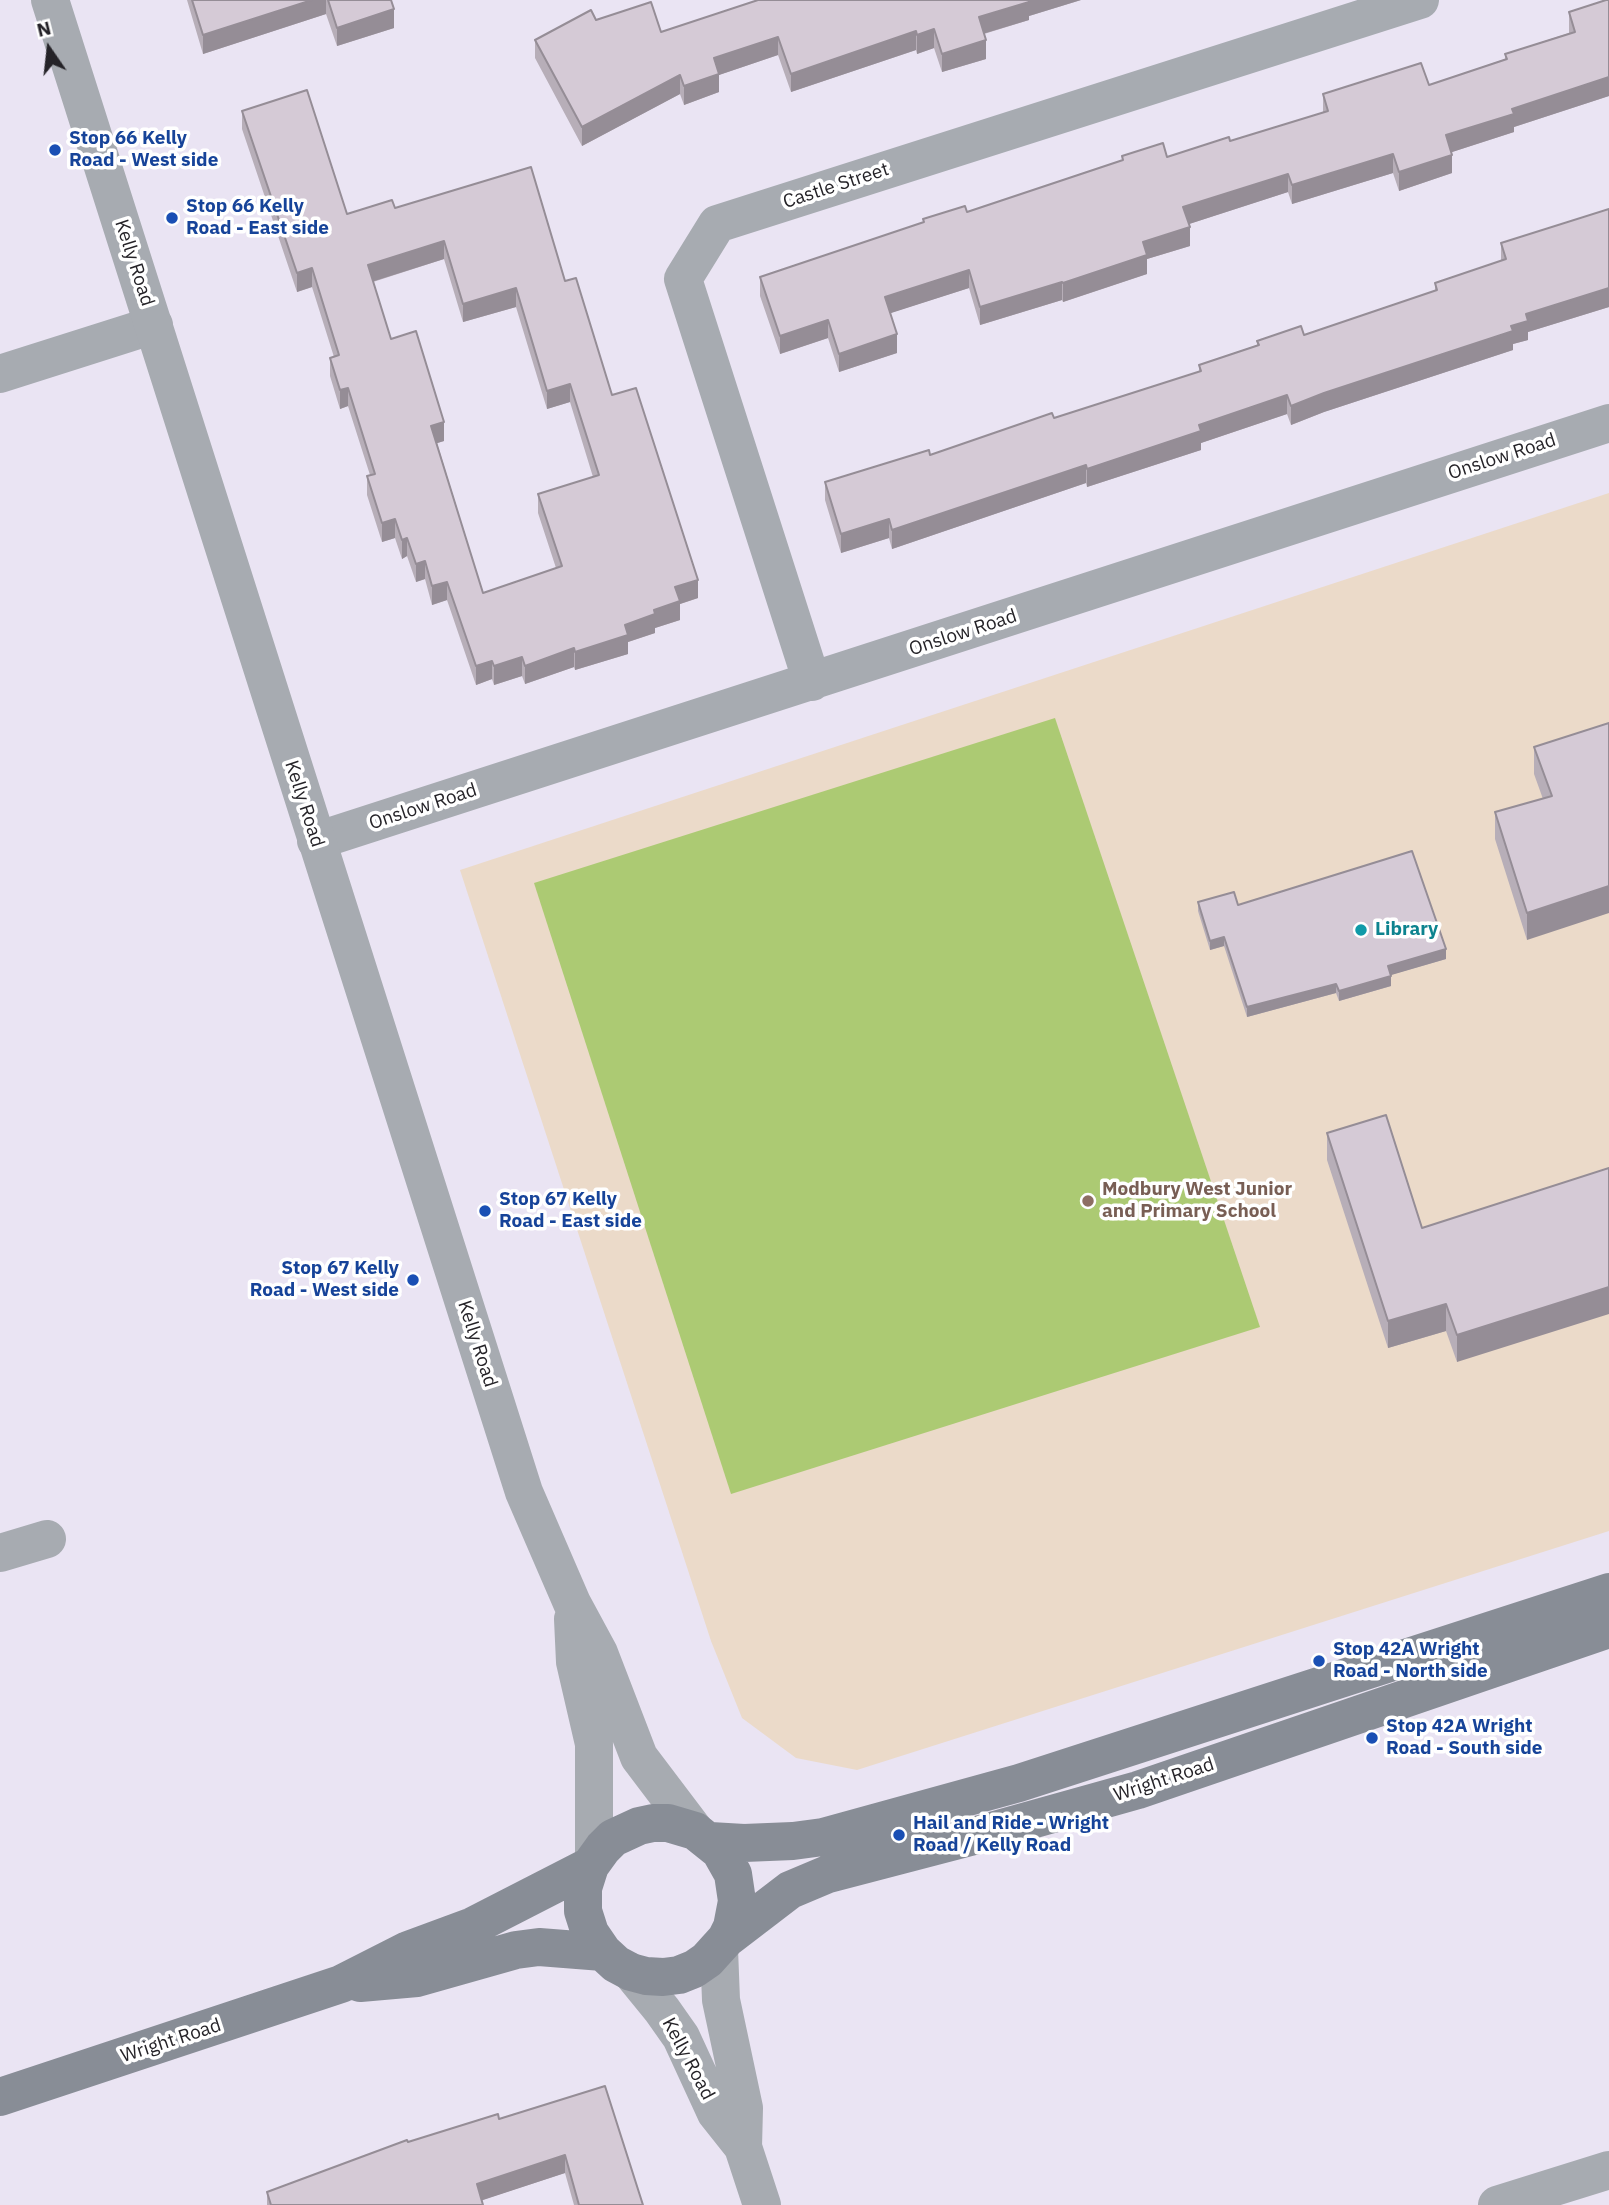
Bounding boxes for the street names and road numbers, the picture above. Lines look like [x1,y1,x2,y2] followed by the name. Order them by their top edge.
[780,158,892,214] street label: Castle Street
[109,217,159,309] street label: Kelly Road
[1445,429,1559,485] street label: Onslow Road
[906,605,1020,661] street label: Onslow Road
[279,758,329,850] street label: Kelly Road
[366,779,480,835] street label: Onslow Road
[452,1298,502,1390] street label: Kelly Road
[1111,1753,1217,1807] street label: Wright Road
[118,2014,224,2068] street label: Wright Road
[657,2014,719,2104] street label: Kelly Road

